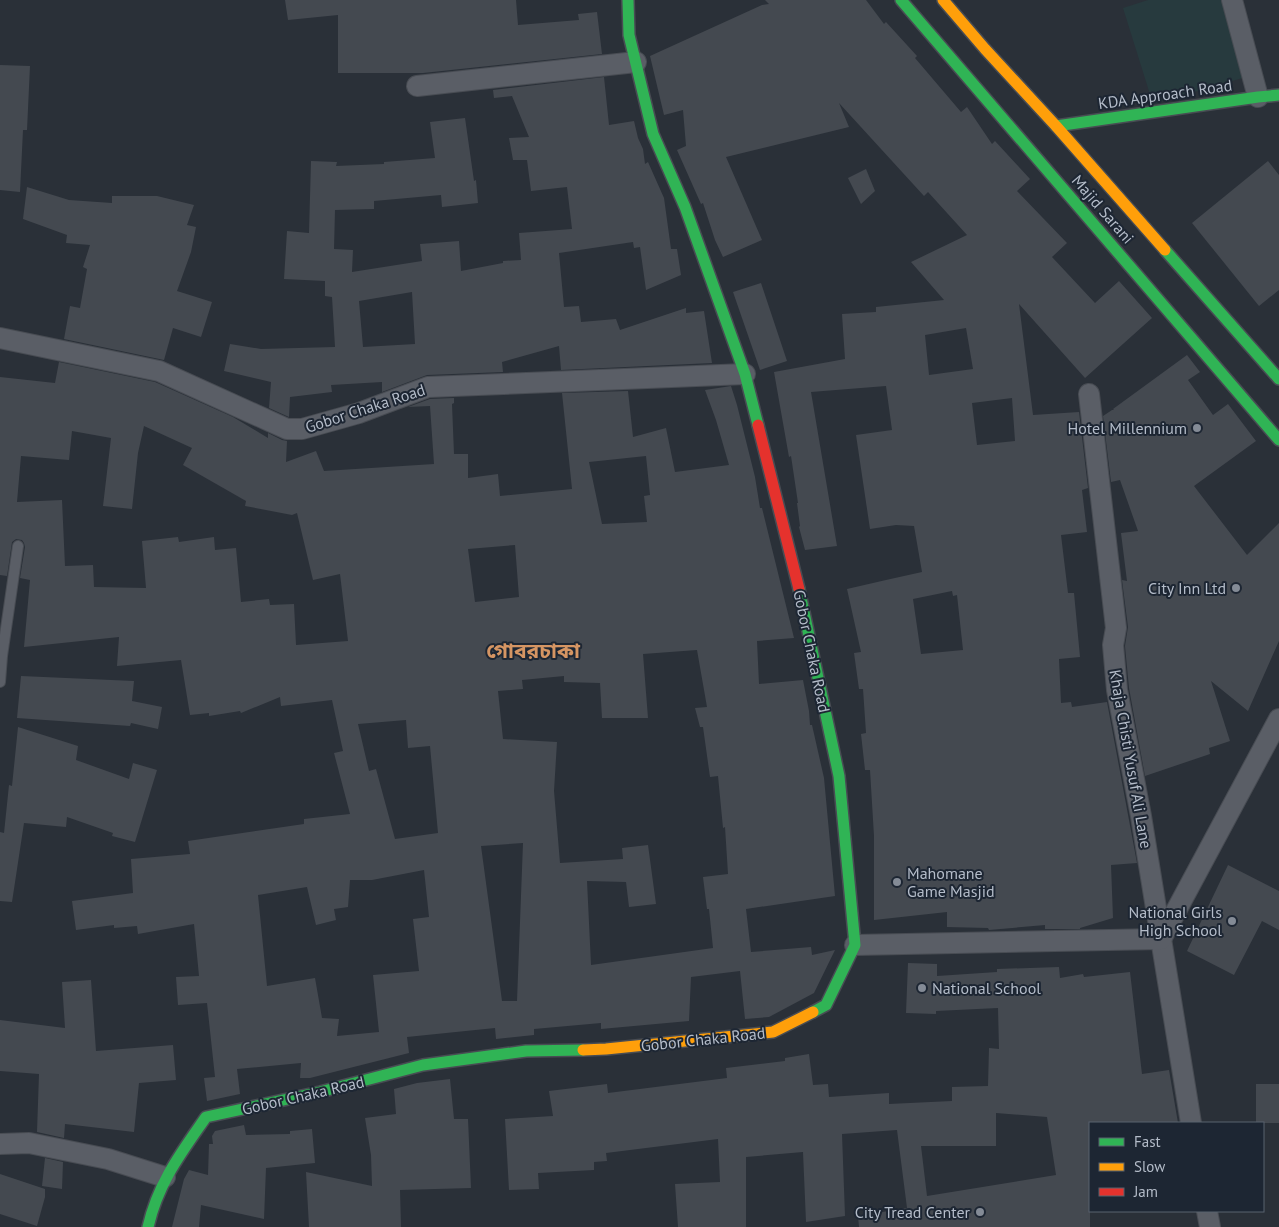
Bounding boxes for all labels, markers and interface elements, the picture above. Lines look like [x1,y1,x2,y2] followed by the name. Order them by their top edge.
[1097,75,1233,113] street label: KDA Approach Road
[1068,170,1138,248] street label: Majid Sarani
[303,379,427,437] street label: Gobor Chaka Road
[1068,418,1187,438] place label: Hotel Millennium
[1191,422,1203,434] marker: Hotel Millennium
[1148,578,1226,598] place label: City Inn Ltd
[1230,582,1242,594] marker: City Inn Ltd
[789,588,835,714] street label: Gobor Chaka Road
[486,637,581,664] district label: গোবরচাকা
[1105,668,1157,850] street label: Khaja Chisti Yusuf Ali Lane
[907,863,995,901] place label: Mahomane Game Masjid
[891,876,903,888] marker: Mahomane Game Masjid
[1128,902,1222,940] place label: National Girls High School
[1226,915,1238,927] marker: National Girls High School
[932,978,1041,998] place label: National School
[916,982,928,994] marker: National School
[640,1023,766,1055] street label: Gobor Chaka Road
[240,1071,366,1119] street label: Gobor Chaka Road
[1089,1122,1264,1212] legend
[1134,1132,1161,1151] text: Fast
[1134,1157,1165,1176] text: Slow
[1133,1182,1158,1201] text: Jam
[855,1202,971,1222] place label: City Tread Center
[974,1206,986,1218] marker: City Tread Center

